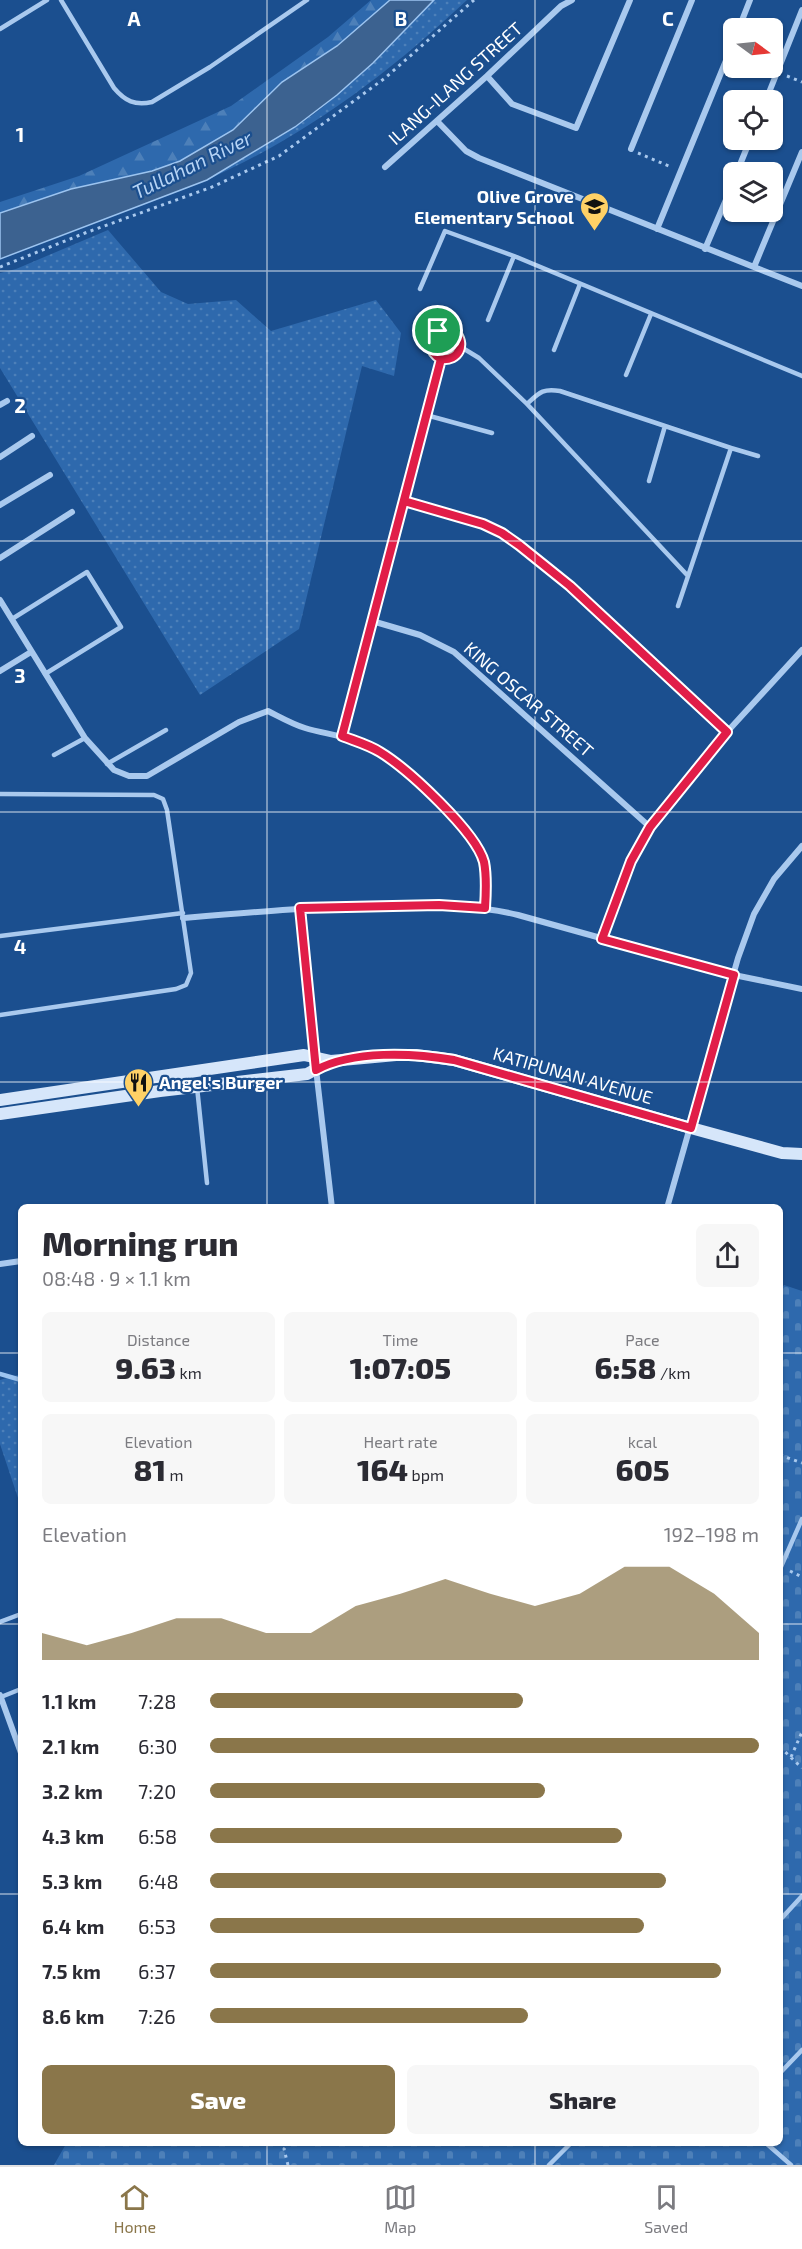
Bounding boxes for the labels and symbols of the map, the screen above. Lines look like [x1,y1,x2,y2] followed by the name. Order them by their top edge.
[127,6,141,30] text: A
[395,6,407,30] text: B
[662,6,674,30] text: C
[383,17,527,149] street label: ILANG-ILANG STREET
[723,18,783,78] north arrow
[16,122,24,146] text: 1
[128,124,257,203] water label: Tullahan River
[414,185,574,228] place label: Olive Grove Elementary School
[579,190,611,232] school or university icon: Olive Grove Elementary School
[412,305,463,356] pin
[14,393,26,417] text: 2
[460,637,599,762] street label: KING OSCAR STREET
[14,663,26,687] text: 3
[14,934,27,958] text: 4
[491,1042,655,1108] street label: KATIPUNAN AVENUE
[122,1066,154,1108] restaurant icon: Angel's Burger
[159,1071,283,1093] place label: Angel's Burger

